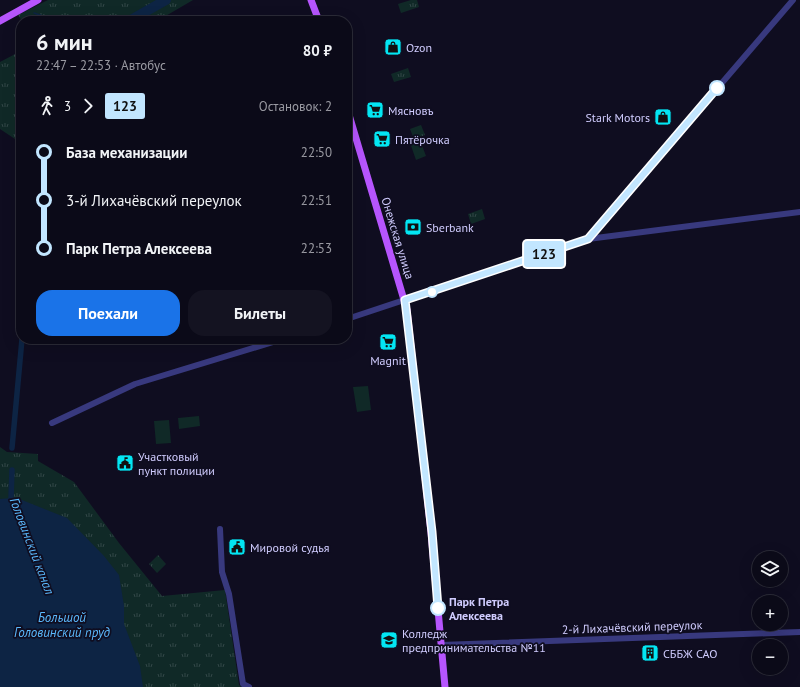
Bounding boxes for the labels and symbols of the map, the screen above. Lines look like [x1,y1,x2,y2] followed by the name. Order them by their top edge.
[383,37,403,57] shop icon: Ozon
[406,40,432,55] place label: Ozon
[709,80,725,96] unlabelled marker
[365,100,385,120] supermarket icon: Мясновъ
[388,103,434,118] place label: Мясновъ
[653,107,673,127] shop icon: Stark Motors
[586,110,650,125] place label: Stark Motors
[372,129,392,149] supermarket icon: Пятёрочка
[395,132,450,147] place label: Пятёрочка
[378,195,418,281] street label: Онежская улица
[403,217,423,237] bank icon: Sberbank
[426,220,474,235] place label: Sberbank
[521,241,567,267] line badge: 123
[426,286,438,298] unlabelled marker
[378,332,398,352] supermarket icon: Magnit
[370,353,406,368] place label: Magnit
[138,449,215,478] place label: Участковый пункт полиции
[115,453,135,473] public building icon: Участковый пункт полиции
[6,495,59,597] water label: Головинский канал
[227,537,247,557] public building icon: Мировой судья
[250,540,330,555] place label: Мировой судья
[449,594,509,623] place label: Парк Петра Алексеева
[430,600,446,616] marker: Парк Петра Алексеева
[14,609,111,641] water label: Большой Головинский пруд
[561,617,703,637] street label: 2-й Лихачёвский переулок
[402,626,546,655] place label: Колледж предпринимательства №11
[379,630,399,650] school or university icon: Колледж предпринимательства №11
[640,643,660,663] building icon: СББЖ САО
[663,646,717,661] place label: СББЖ САО

